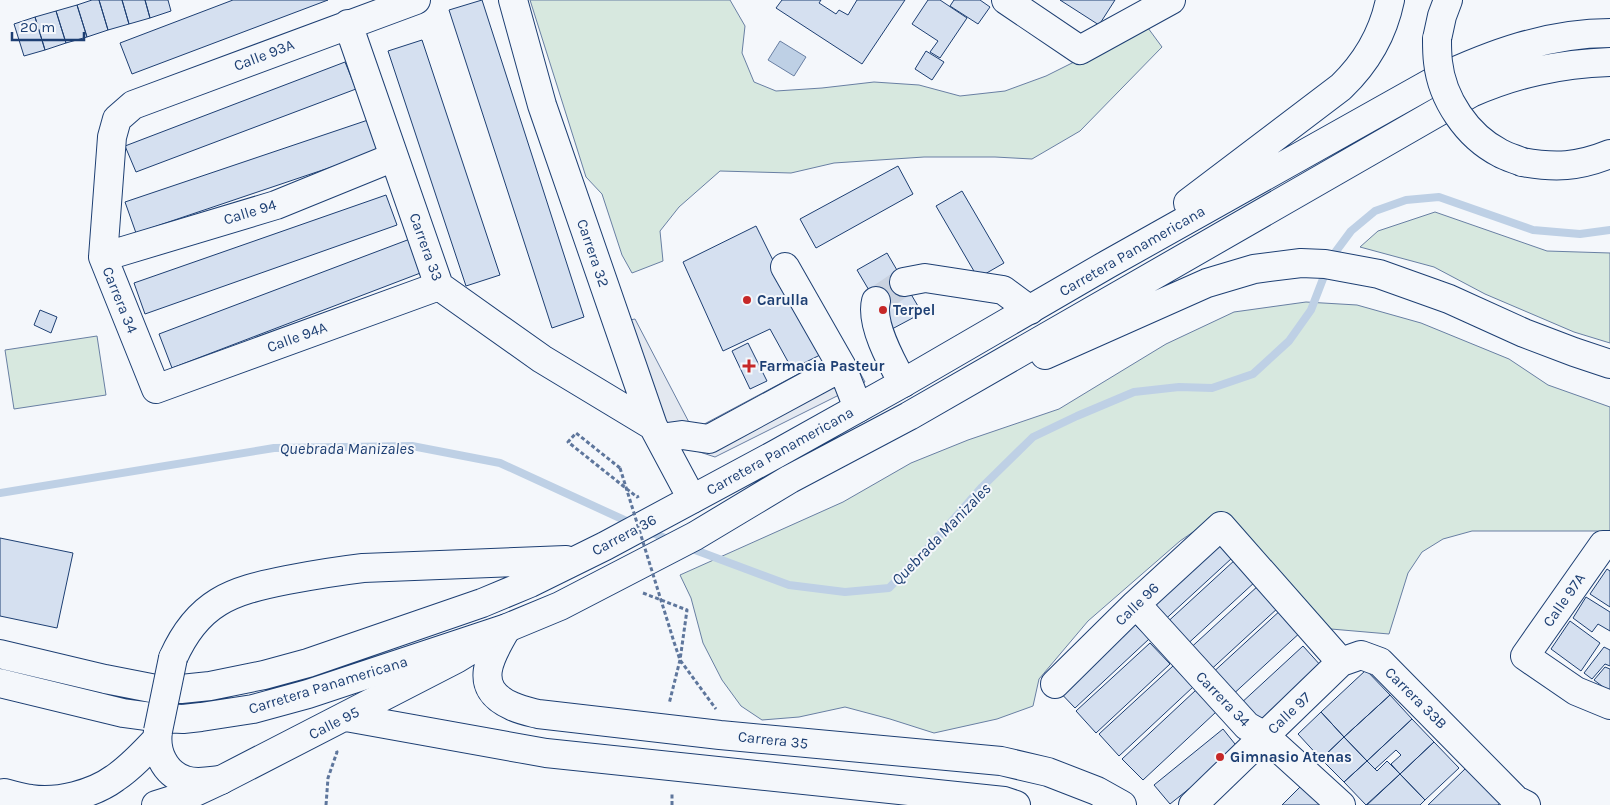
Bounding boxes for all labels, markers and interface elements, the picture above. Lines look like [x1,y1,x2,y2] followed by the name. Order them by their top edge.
[12,10,85,42] scale bar
[20,18,55,36] text: 20 m
[231,35,297,75] street label: Calle 93A
[221,195,279,229] street label: Calle 94
[1056,202,1208,300] street label: Carretera Panamericana
[405,211,447,283] street label: Carrera 33
[573,217,613,289] street label: Carrera 32
[98,264,142,337] street label: Carrera 34
[757,291,808,309] place label: Carulla
[741,294,753,306] marker: Carulla
[893,301,935,319] place label: Terpel
[877,304,889,316] marker: Terpel
[264,318,330,356] street label: Calle 94A
[759,357,885,375] place label: Farmacia Pasteur
[743,360,755,372] marker: Farmacia Pasteur
[703,403,857,499] street label: Carretera Panamericana
[280,439,415,458] water label: Quebrada Manizales
[887,479,995,589] water label: Quebrada Manizales
[589,510,659,560] street label: Carrera 36
[1539,569,1589,630] street label: Calle 97A
[1111,579,1163,629] street label: Calle 96
[246,652,410,718] street label: Carretera Panamericana
[1381,663,1451,733] street label: Carrera 33B
[1192,667,1254,731] street label: Carrera 34
[1264,688,1314,738] street label: Calle 97
[306,703,362,743] street label: Calle 95
[737,727,809,753] street label: Carrera 35
[1230,748,1352,766] place label: Gimnasio Atenas
[1214,751,1226,763] marker: Gimnasio Atenas

